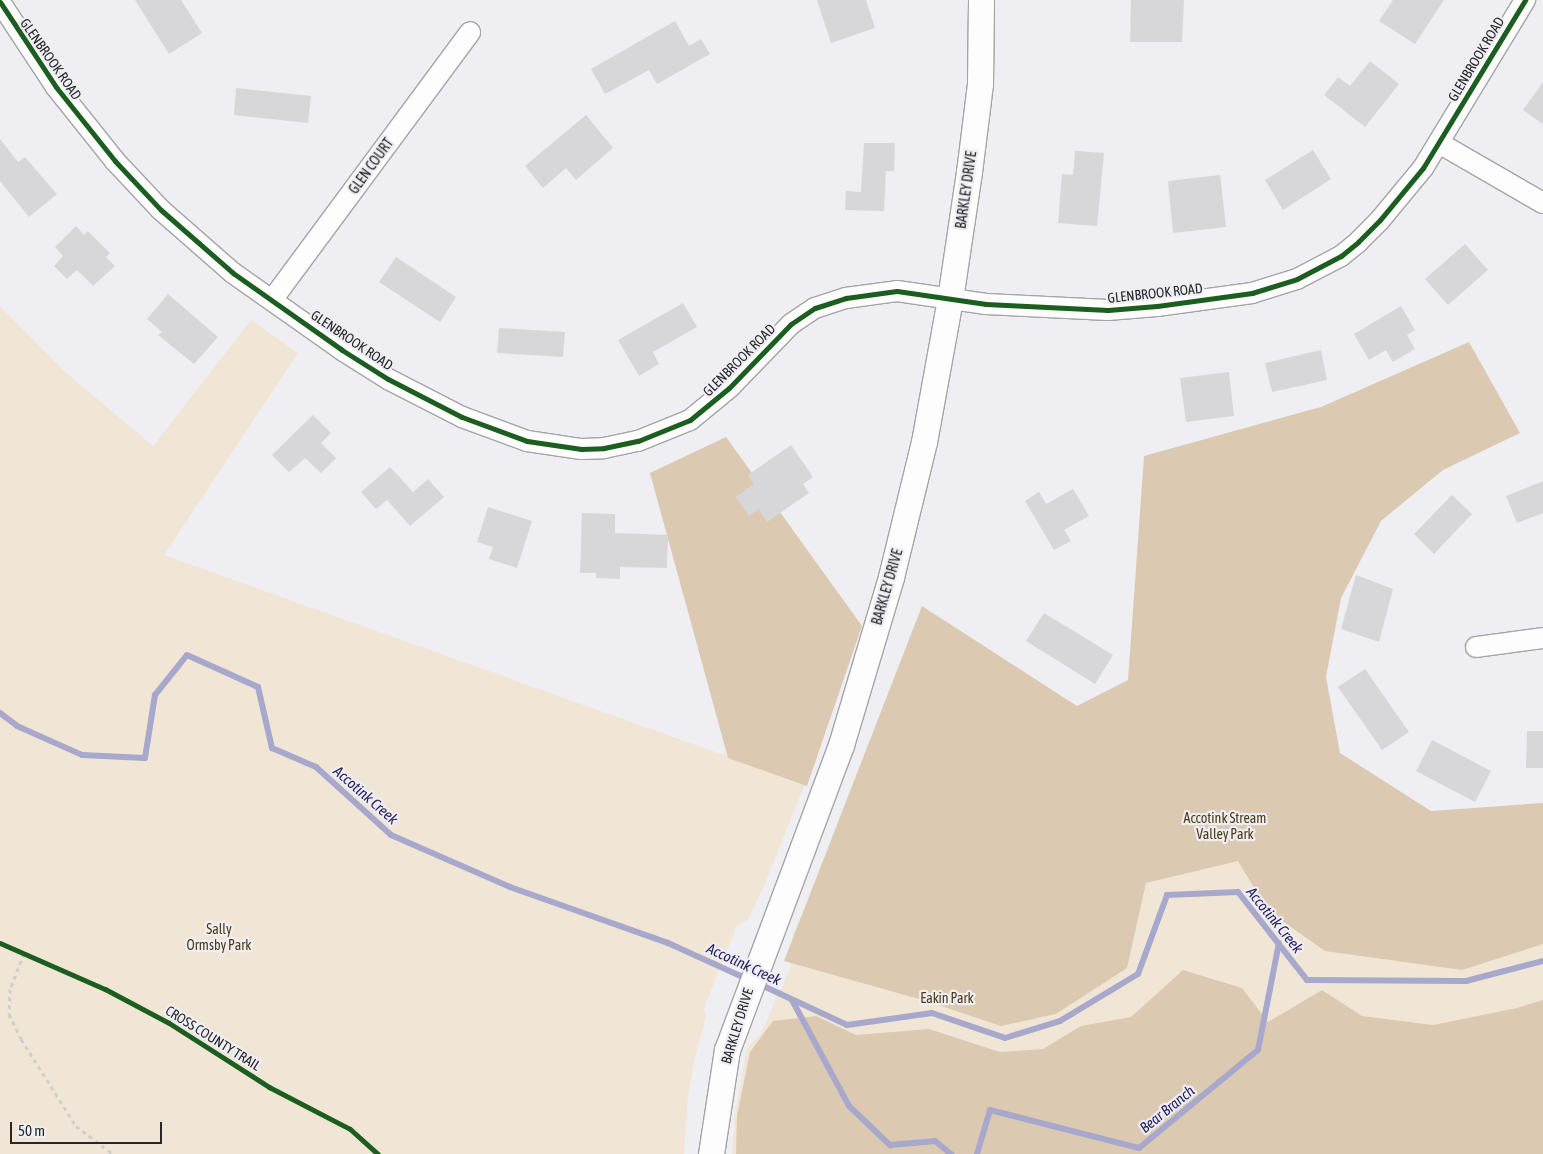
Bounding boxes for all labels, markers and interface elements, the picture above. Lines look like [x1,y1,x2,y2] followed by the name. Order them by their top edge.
[1444,14,1508,104] street label: GLENBROOK ROAD
[17,15,85,103] street label: GLENBROOK ROAD
[345,135,397,197] street label: GLEN COURT
[952,150,980,230] street label: BARKLEY DRIVE
[1107,280,1203,306] street label: GLENBROOK ROAD
[308,306,396,374] street label: GLENBROOK ROAD
[699,320,779,400] street label: GLENBROOK ROAD
[868,547,906,627] street label: BARKLEY DRIVE
[330,762,402,828] water label: Accotink Creek
[1184,810,1266,842] park label: Accotink Stream Valley Park
[1243,883,1307,957] water label: Accotink Creek
[187,921,251,954] park label: Sally Ormsby Park
[704,939,784,989] water label: Accotink Creek
[718,986,756,1066] street label: BARKLEY DRIVE
[920,990,974,1006] park label: Eakin Park
[162,1002,264,1074] street label: CROSS COUNTY TRAIL
[1136,1081,1198,1137] water label: Bear Branch
[12,1112,165,1144] scale bar
[18,1122,45,1139] text: 50 m

